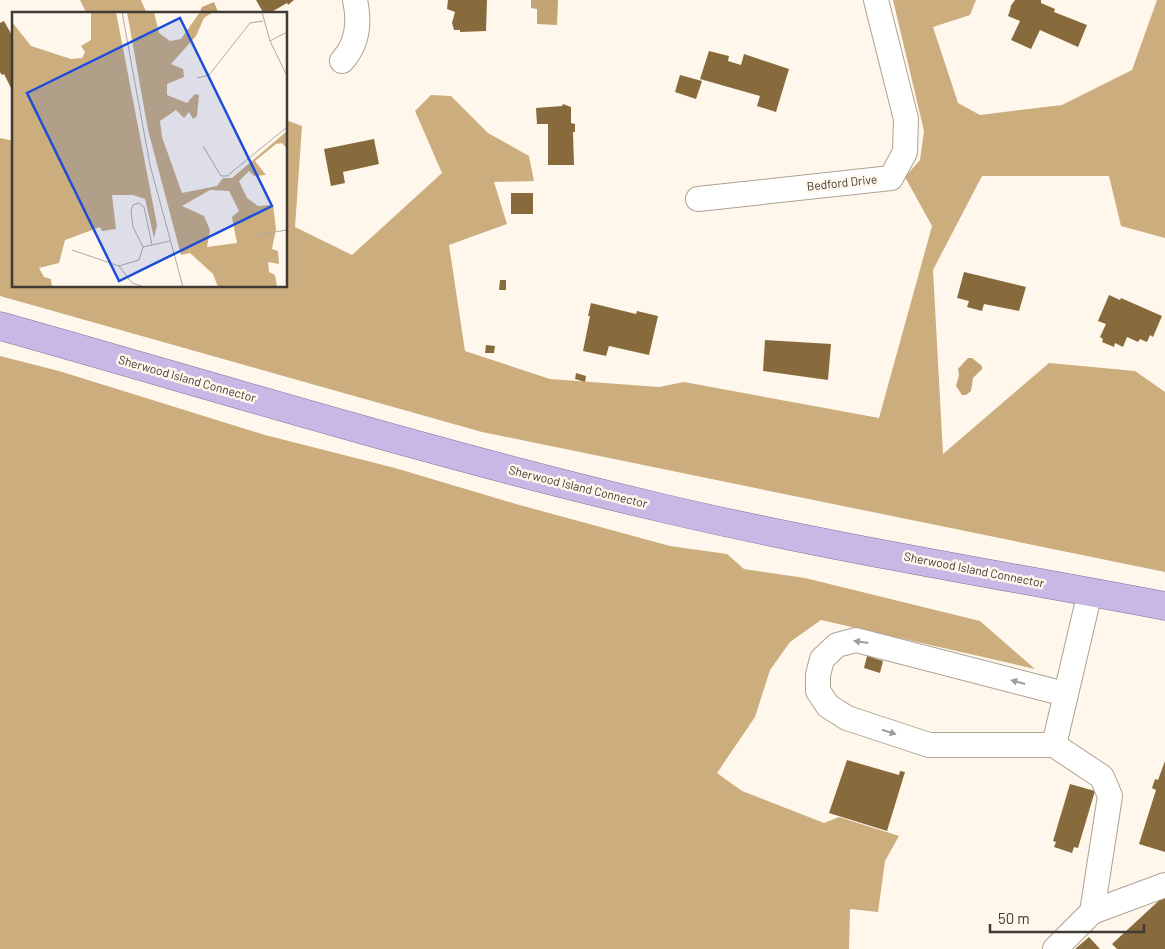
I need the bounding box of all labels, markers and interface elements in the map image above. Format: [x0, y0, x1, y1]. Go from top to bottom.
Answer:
inset map [12, 12, 288, 288]
street label: Bedford Drive [806, 171, 878, 193]
street label: Sherwood Island Connector [117, 352, 258, 405]
street label: Sherwood Island Connector [507, 462, 650, 510]
street label: Sherwood Island Connector [903, 549, 1046, 590]
one-way arrow [852, 638, 868, 646]
one-way arrow [1011, 678, 1026, 686]
one-way arrow [881, 729, 896, 736]
scale bar [990, 902, 1144, 934]
text: 50 m [998, 909, 1030, 927]

